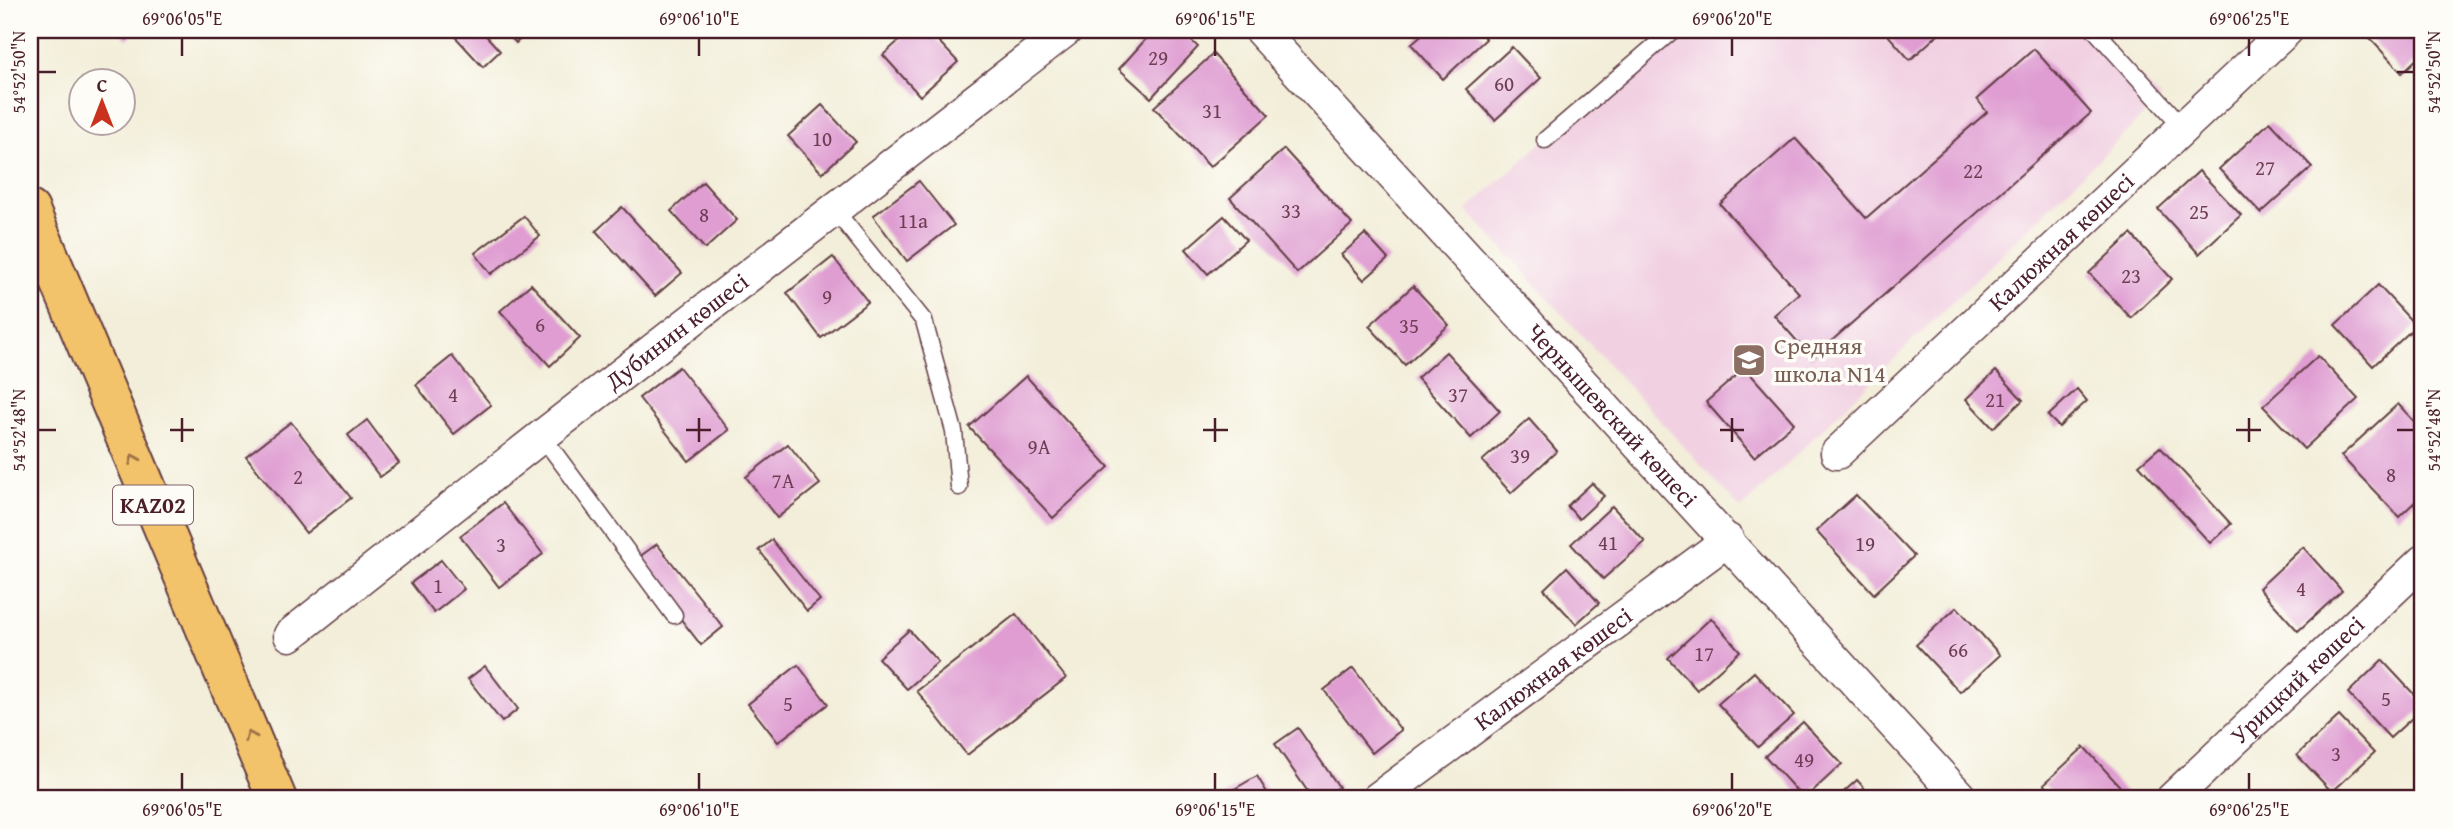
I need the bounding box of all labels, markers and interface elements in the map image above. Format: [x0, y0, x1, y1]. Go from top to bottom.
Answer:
text: 69°06'05"E [142, 5, 222, 32]
text: 69°06'10"E [659, 5, 739, 32]
text: 69°06'15"E [1175, 5, 1255, 32]
text: 69°06'20"E [1692, 5, 1772, 32]
text: 69°06'25"E [2209, 5, 2289, 32]
text: 54°52'50"N [5, 30, 32, 113]
text: 54°52'50"N [2420, 30, 2447, 113]
house number: 29 [1148, 42, 1168, 73]
north arrow [66, 66, 136, 136]
house number: 60 [1494, 68, 1514, 99]
text: С [97, 71, 108, 99]
house number: 31 [1202, 95, 1222, 126]
house number: 10 [812, 123, 832, 154]
house number: 27 [2255, 152, 2275, 183]
house number: 22 [1963, 155, 1983, 186]
street label: Калюжная көшесі [1980, 164, 2142, 319]
house number: 33 [1281, 195, 1301, 226]
house number: 25 [2189, 196, 2209, 227]
house number: 8 [699, 199, 709, 230]
house number: 11а [898, 205, 928, 236]
house number: 23 [2121, 260, 2141, 291]
street label: Дубинин көшесі [597, 264, 756, 398]
house number: 9 [822, 281, 832, 312]
house number: 6 [535, 309, 545, 340]
house number: 35 [1399, 310, 1419, 341]
street label: Чернышевский көшесі [1519, 315, 1706, 516]
place label: Средняя школа N14 [1774, 328, 1886, 391]
school or university icon: Средняя школа N14 [1730, 341, 1768, 379]
house number: 4 [448, 379, 458, 410]
house number: 37 [1448, 379, 1468, 410]
house number: 21 [1985, 384, 2005, 415]
text: 54°52'48"N [5, 388, 32, 471]
text: 54°52'48"N [2420, 388, 2447, 471]
house number: 9А [1028, 431, 1051, 462]
house number: 39 [1510, 440, 1530, 471]
one-way arrow [128, 453, 142, 466]
house number: 8 [2386, 459, 2396, 490]
house number: 2 [293, 461, 303, 492]
house number: 7А [772, 465, 795, 496]
road number: KAZ02 [113, 485, 193, 524]
house number: 41 [1598, 527, 1618, 558]
house number: 19 [1855, 528, 1875, 559]
house number: 3 [496, 529, 506, 560]
house number: 1 [433, 570, 443, 601]
house number: 4 [2296, 573, 2306, 604]
street label: Калюжная көшесі [1467, 598, 1639, 739]
street label: Урицкий көшесі [2222, 607, 2372, 752]
house number: 66 [1948, 634, 1968, 665]
house number: 17 [1694, 638, 1714, 669]
house number: 5 [2381, 683, 2391, 714]
house number: 5 [783, 688, 793, 719]
one-way arrow [245, 731, 259, 743]
house number: 3 [2331, 738, 2341, 769]
house number: 49 [1794, 744, 1814, 775]
text: 69°06'05"E [142, 796, 222, 823]
text: 69°06'10"E [659, 796, 739, 823]
text: 69°06'15"E [1175, 796, 1255, 823]
text: 69°06'20"E [1692, 796, 1772, 823]
text: 69°06'25"E [2209, 796, 2289, 823]

